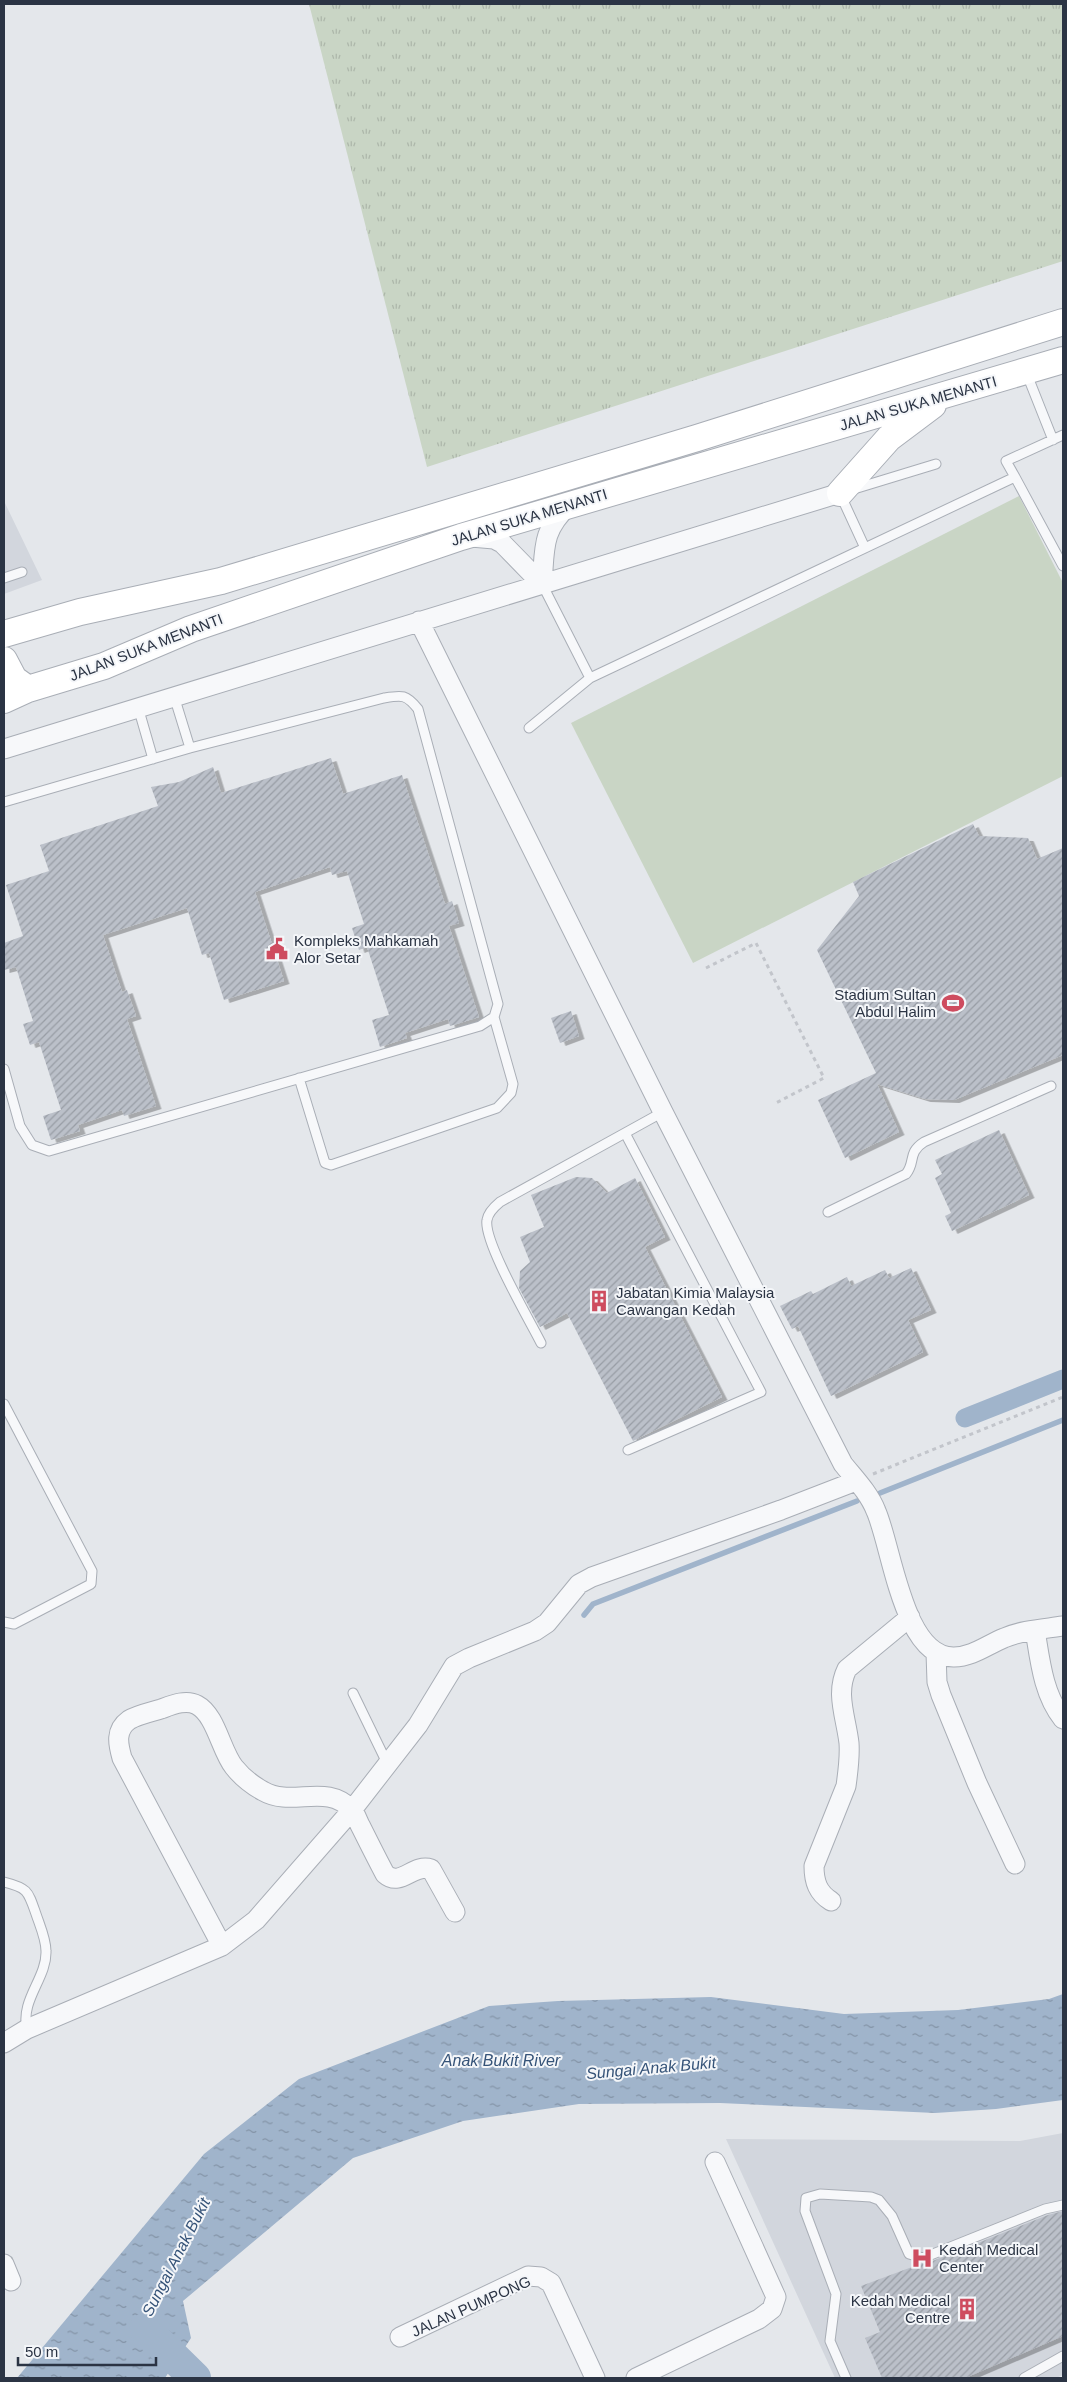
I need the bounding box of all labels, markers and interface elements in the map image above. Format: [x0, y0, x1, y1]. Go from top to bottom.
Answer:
street label: JALAN SUKA MENANTI [838, 372, 998, 434]
street label: JALAN SUKA MENANTI [449, 485, 609, 549]
street label: JALAN SUKA MENANTI [67, 610, 225, 684]
place label: Kompleks Mahkamah Alor Setar [294, 932, 438, 966]
public building icon: Kompleks Mahkamah Alor Setar [264, 936, 290, 962]
place label: Stadium Sultan Abdul Halim [834, 986, 936, 1020]
sports icon: Stadium Sultan Abdul Halim [940, 990, 966, 1016]
place label: Jabatan Kimia Malaysia Cawangan Kedah [616, 1284, 775, 1318]
building icon: Jabatan Kimia Malaysia Cawangan Kedah [586, 1288, 612, 1314]
water label: Anak Bukit River [441, 2052, 561, 2069]
water label: Sungai Anak Bukit [585, 2054, 717, 2082]
water label: Sungai Anak Bukit [139, 2195, 213, 2319]
place label: Kedah Medical Center [939, 2241, 1038, 2275]
hospital icon: Kedah Medical Center [909, 2245, 935, 2271]
street label: JALAN PUMPONG [409, 2272, 533, 2340]
place label: Kedah Medical Centre [851, 2292, 950, 2326]
building icon: Kedah Medical Centre [954, 2296, 980, 2322]
scale bar [18, 2334, 155, 2366]
text: 50 m [25, 2343, 58, 2360]

